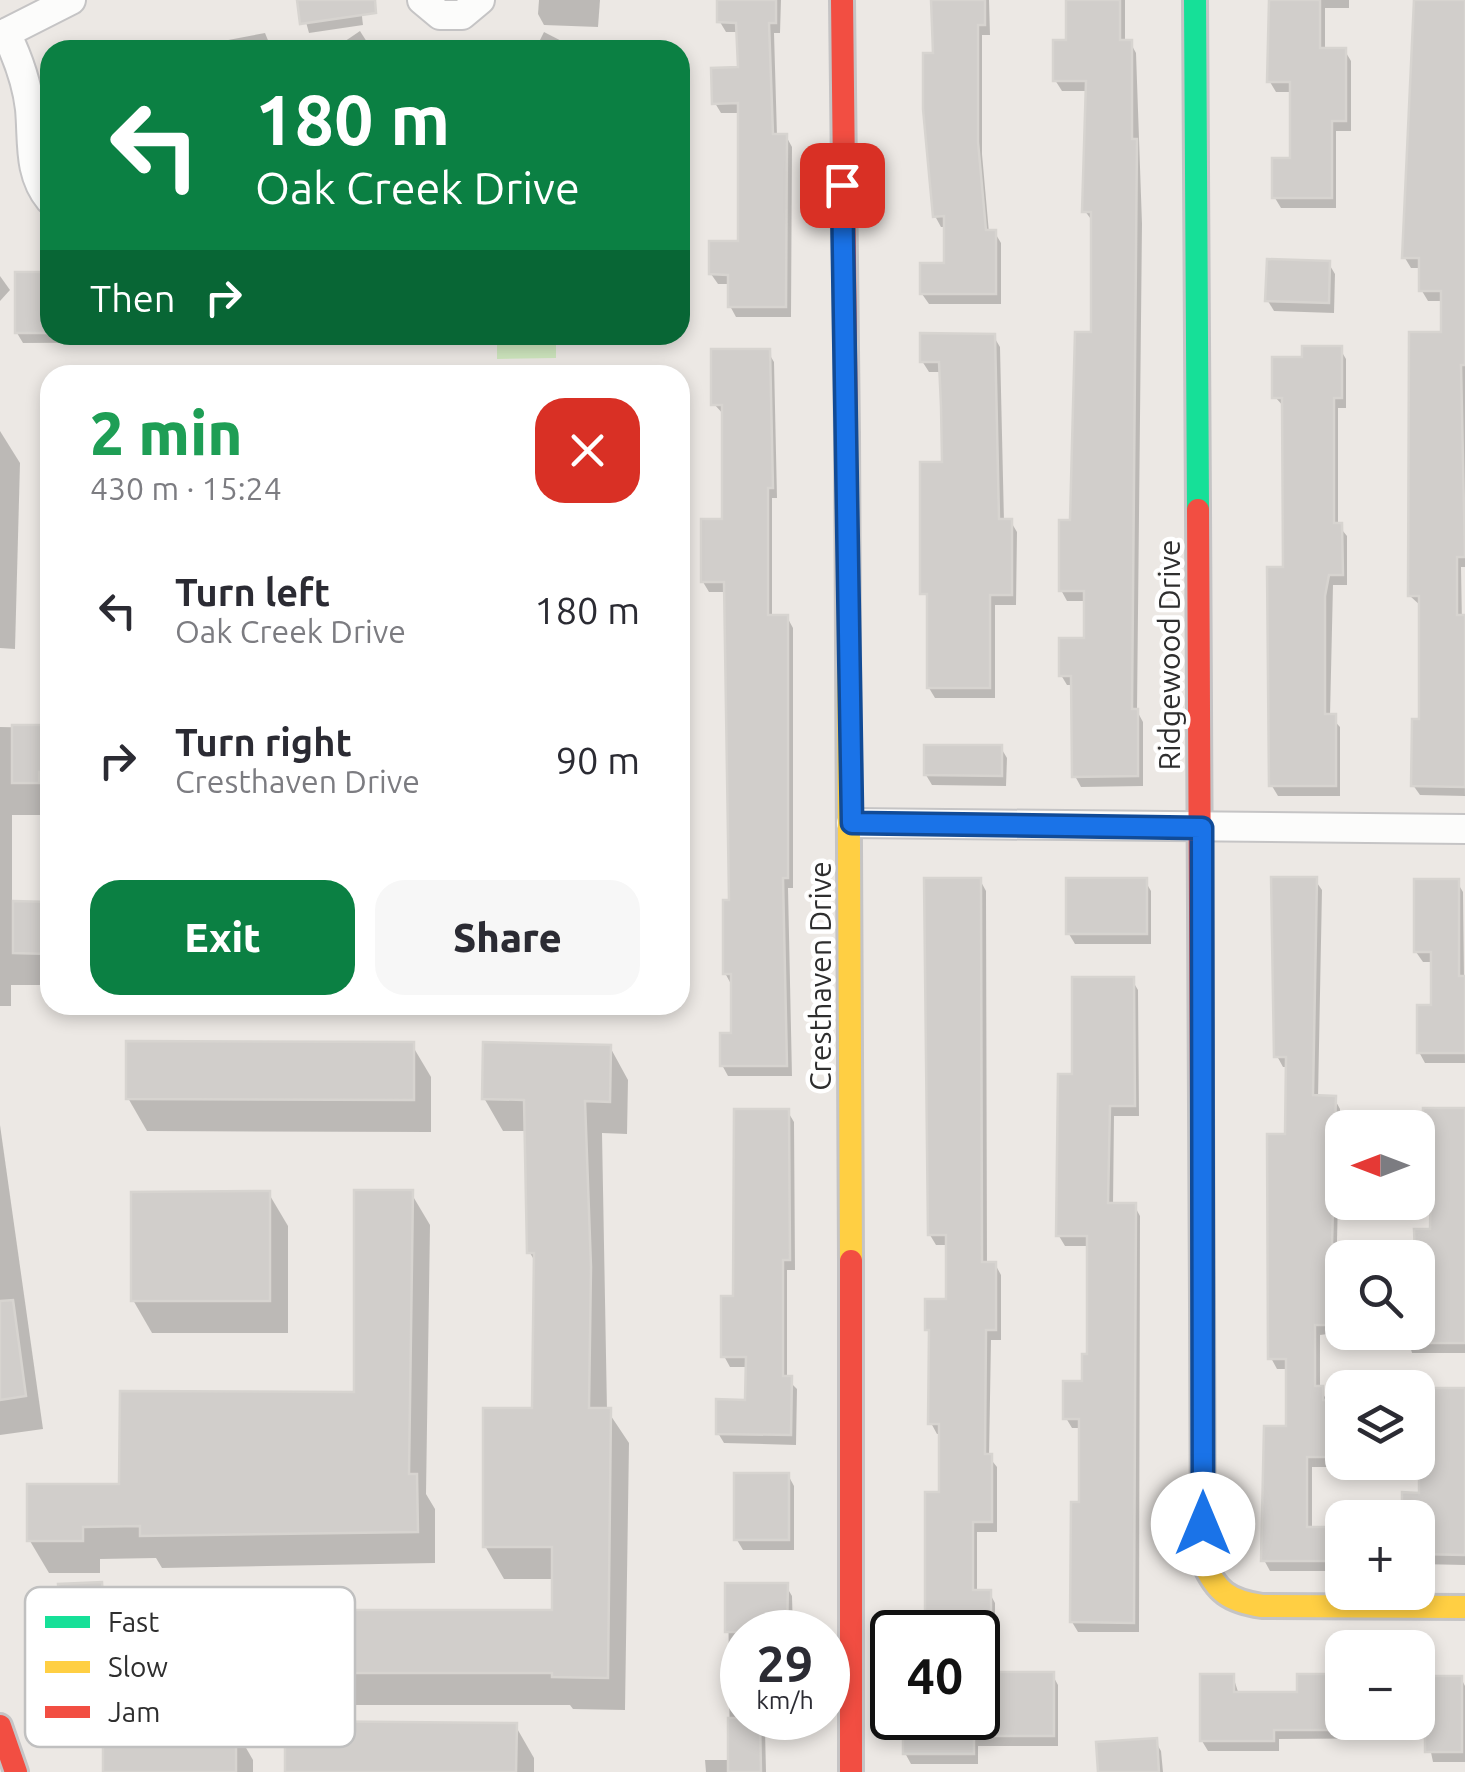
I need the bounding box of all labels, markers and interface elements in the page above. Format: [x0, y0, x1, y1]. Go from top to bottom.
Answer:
icon: left [90, 80, 220, 210]
text: 180 m [255, 80, 450, 158]
pin [800, 143, 885, 228]
icon: arrive [815, 158, 870, 213]
text: Oak Creek Drive [255, 162, 580, 213]
icon: right [196, 270, 251, 325]
text: Then [90, 277, 176, 319]
button: close [535, 398, 640, 503]
text: 2 min [90, 399, 243, 466]
text: 430 m · 15:24 [90, 470, 282, 506]
street label: Ridgewood Drive [1152, 539, 1186, 771]
text: Turn left [175, 571, 330, 613]
icon: left [90, 583, 145, 638]
text: 180 m [534, 589, 640, 631]
text: Oak Creek Drive [175, 613, 406, 649]
text: Turn right [175, 721, 352, 763]
icon: right [90, 733, 145, 788]
text: 90 m [556, 739, 640, 781]
text: Cresthaven Drive [175, 763, 420, 799]
street label: Cresthaven Drive [803, 861, 837, 1091]
button: Exit [90, 880, 355, 995]
button: Share [375, 880, 640, 995]
north arrow [1325, 1110, 1435, 1220]
map controls [1325, 1110, 1435, 1740]
button: search [1325, 1240, 1435, 1350]
button: layers [1325, 1370, 1435, 1480]
position arrow [1151, 1472, 1255, 1576]
button: + [1325, 1500, 1435, 1610]
legend [25, 1587, 355, 1747]
text: Fast [108, 1606, 159, 1637]
speed limit sign: 40 [870, 1610, 1000, 1740]
button: − [1325, 1630, 1435, 1740]
text: 29 [757, 1635, 813, 1691]
text: Slow [108, 1651, 168, 1682]
text: km/h [756, 1686, 814, 1714]
text: Jam [108, 1696, 160, 1727]

